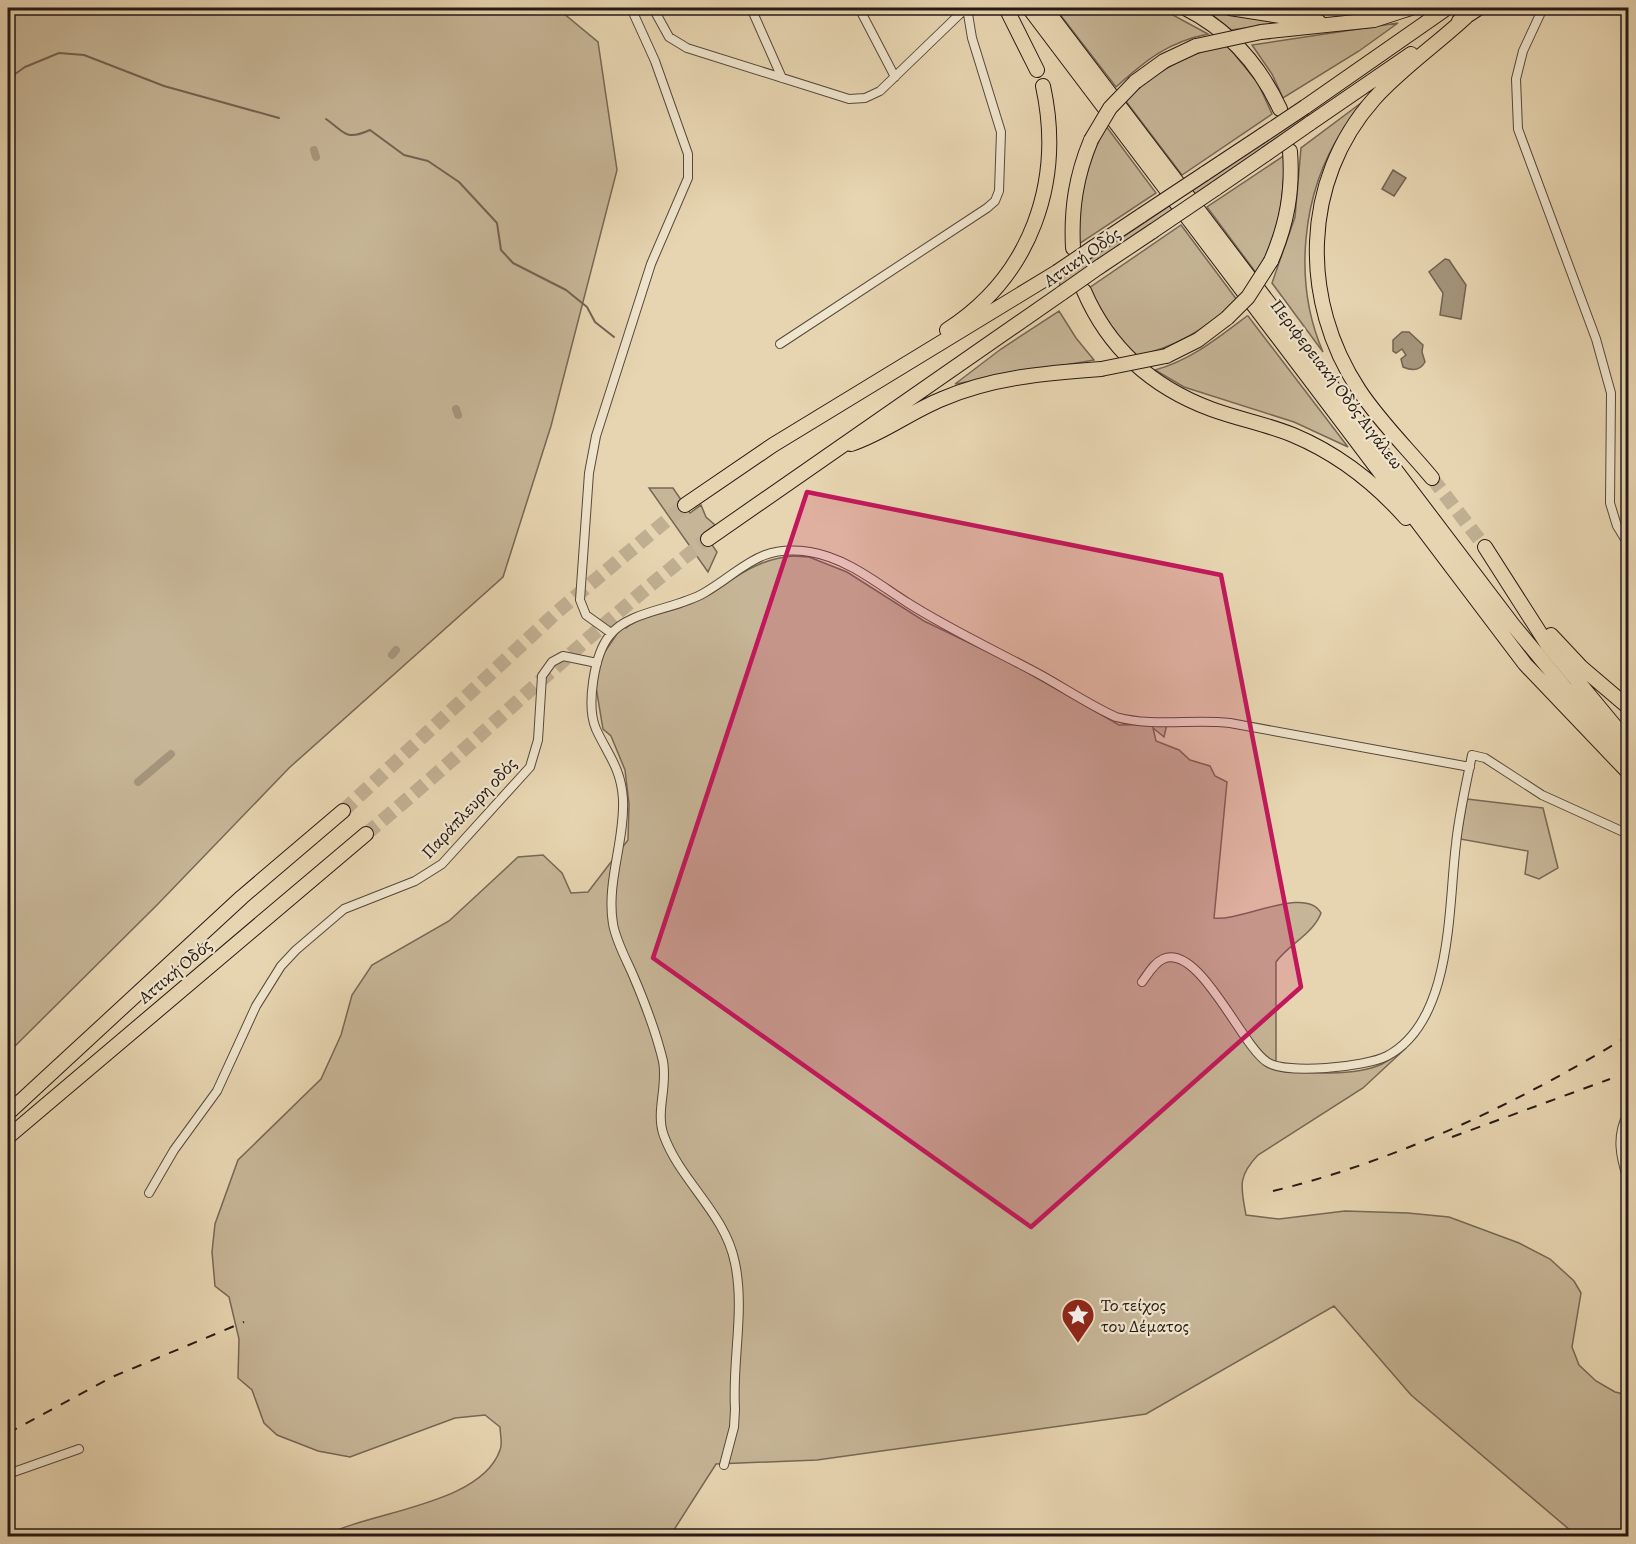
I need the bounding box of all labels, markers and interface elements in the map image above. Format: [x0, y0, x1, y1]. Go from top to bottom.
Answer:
street label: Αττική Οδός [1038, 222, 1125, 293]
street label: Περιφερειακή Οδός Αιγάλεω [1265, 294, 1409, 474]
street label: Παράπλευρη οδός [416, 752, 522, 864]
street label: Αττική Οδός [132, 933, 217, 1009]
place label: Το τείχος του Δέματος [1101, 1293, 1189, 1338]
place icon: Το τείχος του Δέματος [1060, 1297, 1096, 1344]

